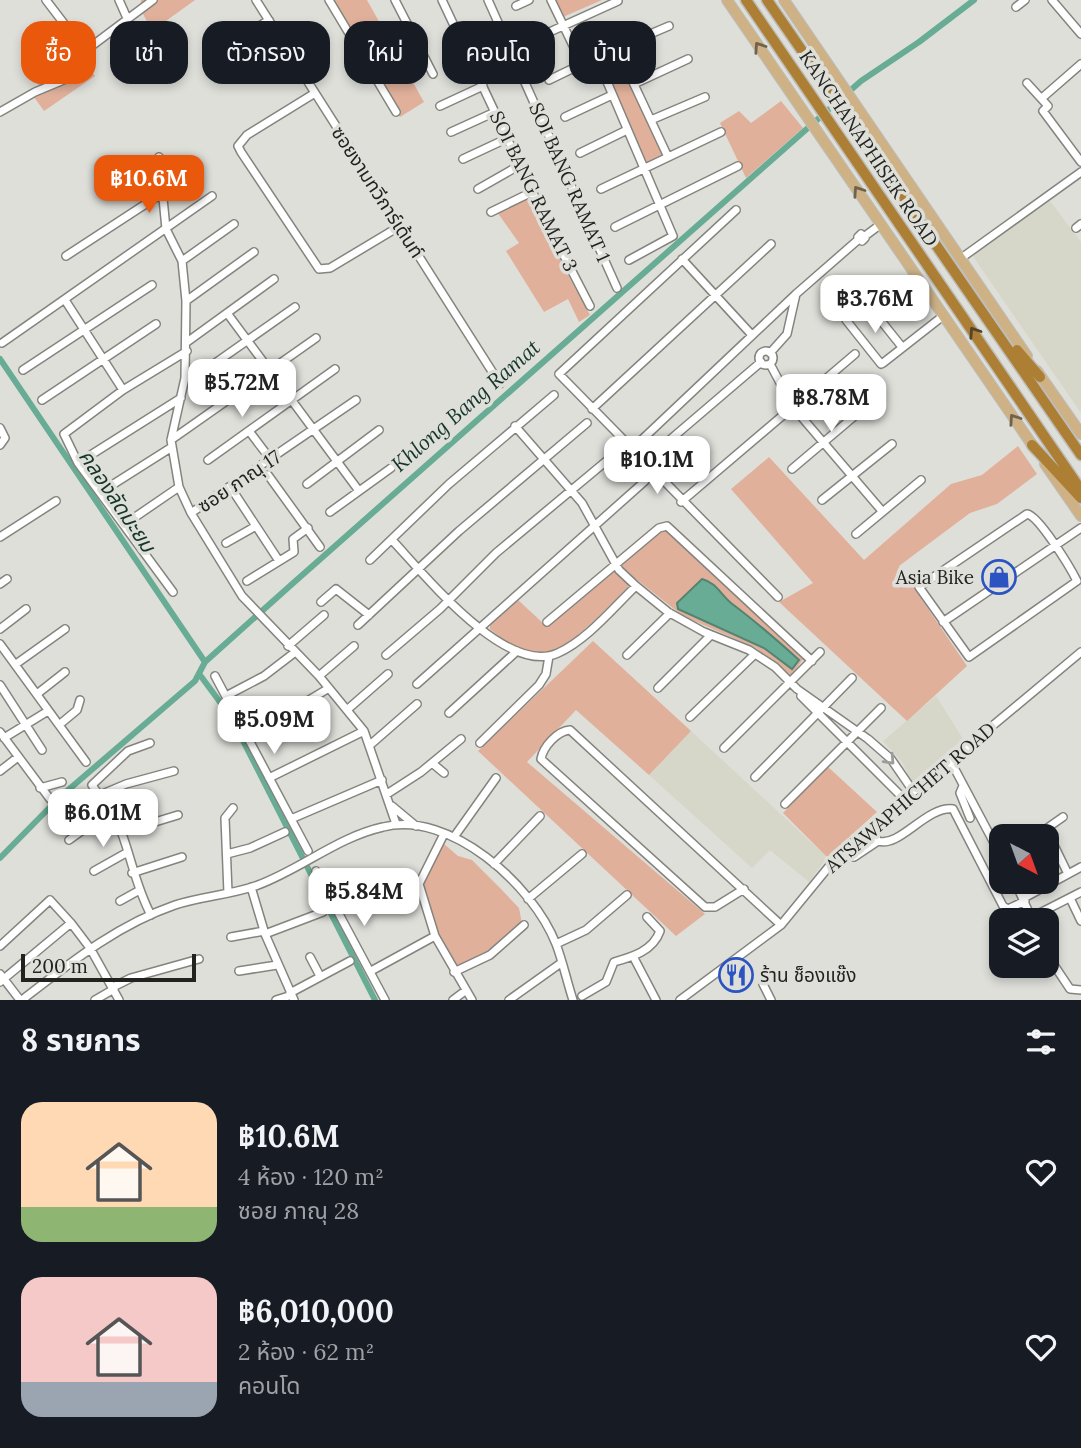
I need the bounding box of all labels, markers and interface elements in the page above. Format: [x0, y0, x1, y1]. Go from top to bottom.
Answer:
chip: ซื้อ [21, 21, 96, 84]
chip: เช่า [110, 21, 188, 84]
chip: ตัวกรอง [202, 21, 330, 84]
chip: ใหม่ [344, 21, 428, 84]
chip: คอนโด [442, 21, 555, 84]
chip: บ้าน [569, 21, 656, 84]
one-way arrow [755, 42, 767, 55]
street label: KANCHANAPHISEK ROAD [794, 45, 944, 251]
street label: SOI BANG RAMAT 1 [524, 99, 616, 265]
street label: SOI BANG RAMAT 3 [485, 107, 583, 275]
street label: ซอยงามทวีการ์เด้นท์ [327, 122, 429, 262]
pin: ฿10.6M [92, 156, 206, 215]
text: ฿10.6M [110, 163, 188, 192]
one-way arrow [854, 186, 866, 199]
pin: ฿3.76M [818, 276, 932, 335]
text: ฿3.76M [836, 283, 914, 312]
one-way arrow [970, 327, 982, 340]
water label: Khlong Bang Ramat [386, 333, 546, 478]
pin: ฿5.72M [185, 360, 299, 419]
text: ฿5.72M [204, 367, 280, 396]
pin: ฿8.78M [774, 374, 888, 434]
text: ฿8.78M [792, 382, 870, 411]
one-way arrow [1010, 414, 1022, 427]
pin: ฿10.1M [600, 436, 714, 496]
water label: คลองลัดมะยม [73, 444, 163, 559]
street label: ซอย ภาณุ 17 [193, 444, 285, 517]
text: ฿10.1M [620, 444, 694, 473]
shop icon: Asia Bike [980, 558, 1018, 596]
place label: Asia Bike [895, 565, 974, 589]
pin: ฿5.09M [217, 696, 331, 756]
text: ฿5.09M [233, 704, 315, 733]
street label: ATSAWAPHICHET ROAD [819, 717, 1000, 878]
one-way arrow [882, 752, 894, 765]
pin: ฿6.01M [46, 790, 160, 849]
text: ฿6.01M [64, 797, 142, 826]
north arrow [989, 824, 1059, 894]
map controls [989, 824, 1059, 978]
pin: ฿5.84M [307, 869, 421, 928]
text: ฿5.84M [324, 876, 404, 905]
button: layers [989, 908, 1059, 978]
scale bar [21, 951, 196, 983]
text: 200 m [32, 954, 88, 978]
restaurant icon: ร้าน ช็องแช๊ง [717, 956, 755, 994]
place label: ร้าน ช็องแช๊ง [760, 963, 856, 987]
text: 8 รายการ [21, 1021, 141, 1059]
icon: filters [1022, 1023, 1060, 1061]
text: ฿10.6M [238, 1117, 340, 1155]
icon: home [77, 1130, 161, 1214]
icon: heart [1022, 1153, 1060, 1191]
text: 4 ห้อง · 120 m² [238, 1162, 384, 1191]
text: ซอย ภาณุ 28 [238, 1196, 359, 1225]
text: ฿6,010,000 [238, 1292, 394, 1330]
icon: home [77, 1305, 161, 1389]
icon: heart [1022, 1328, 1060, 1366]
text: 2 ห้อง · 62 m² [238, 1337, 374, 1366]
text: คอนโด [238, 1371, 300, 1400]

